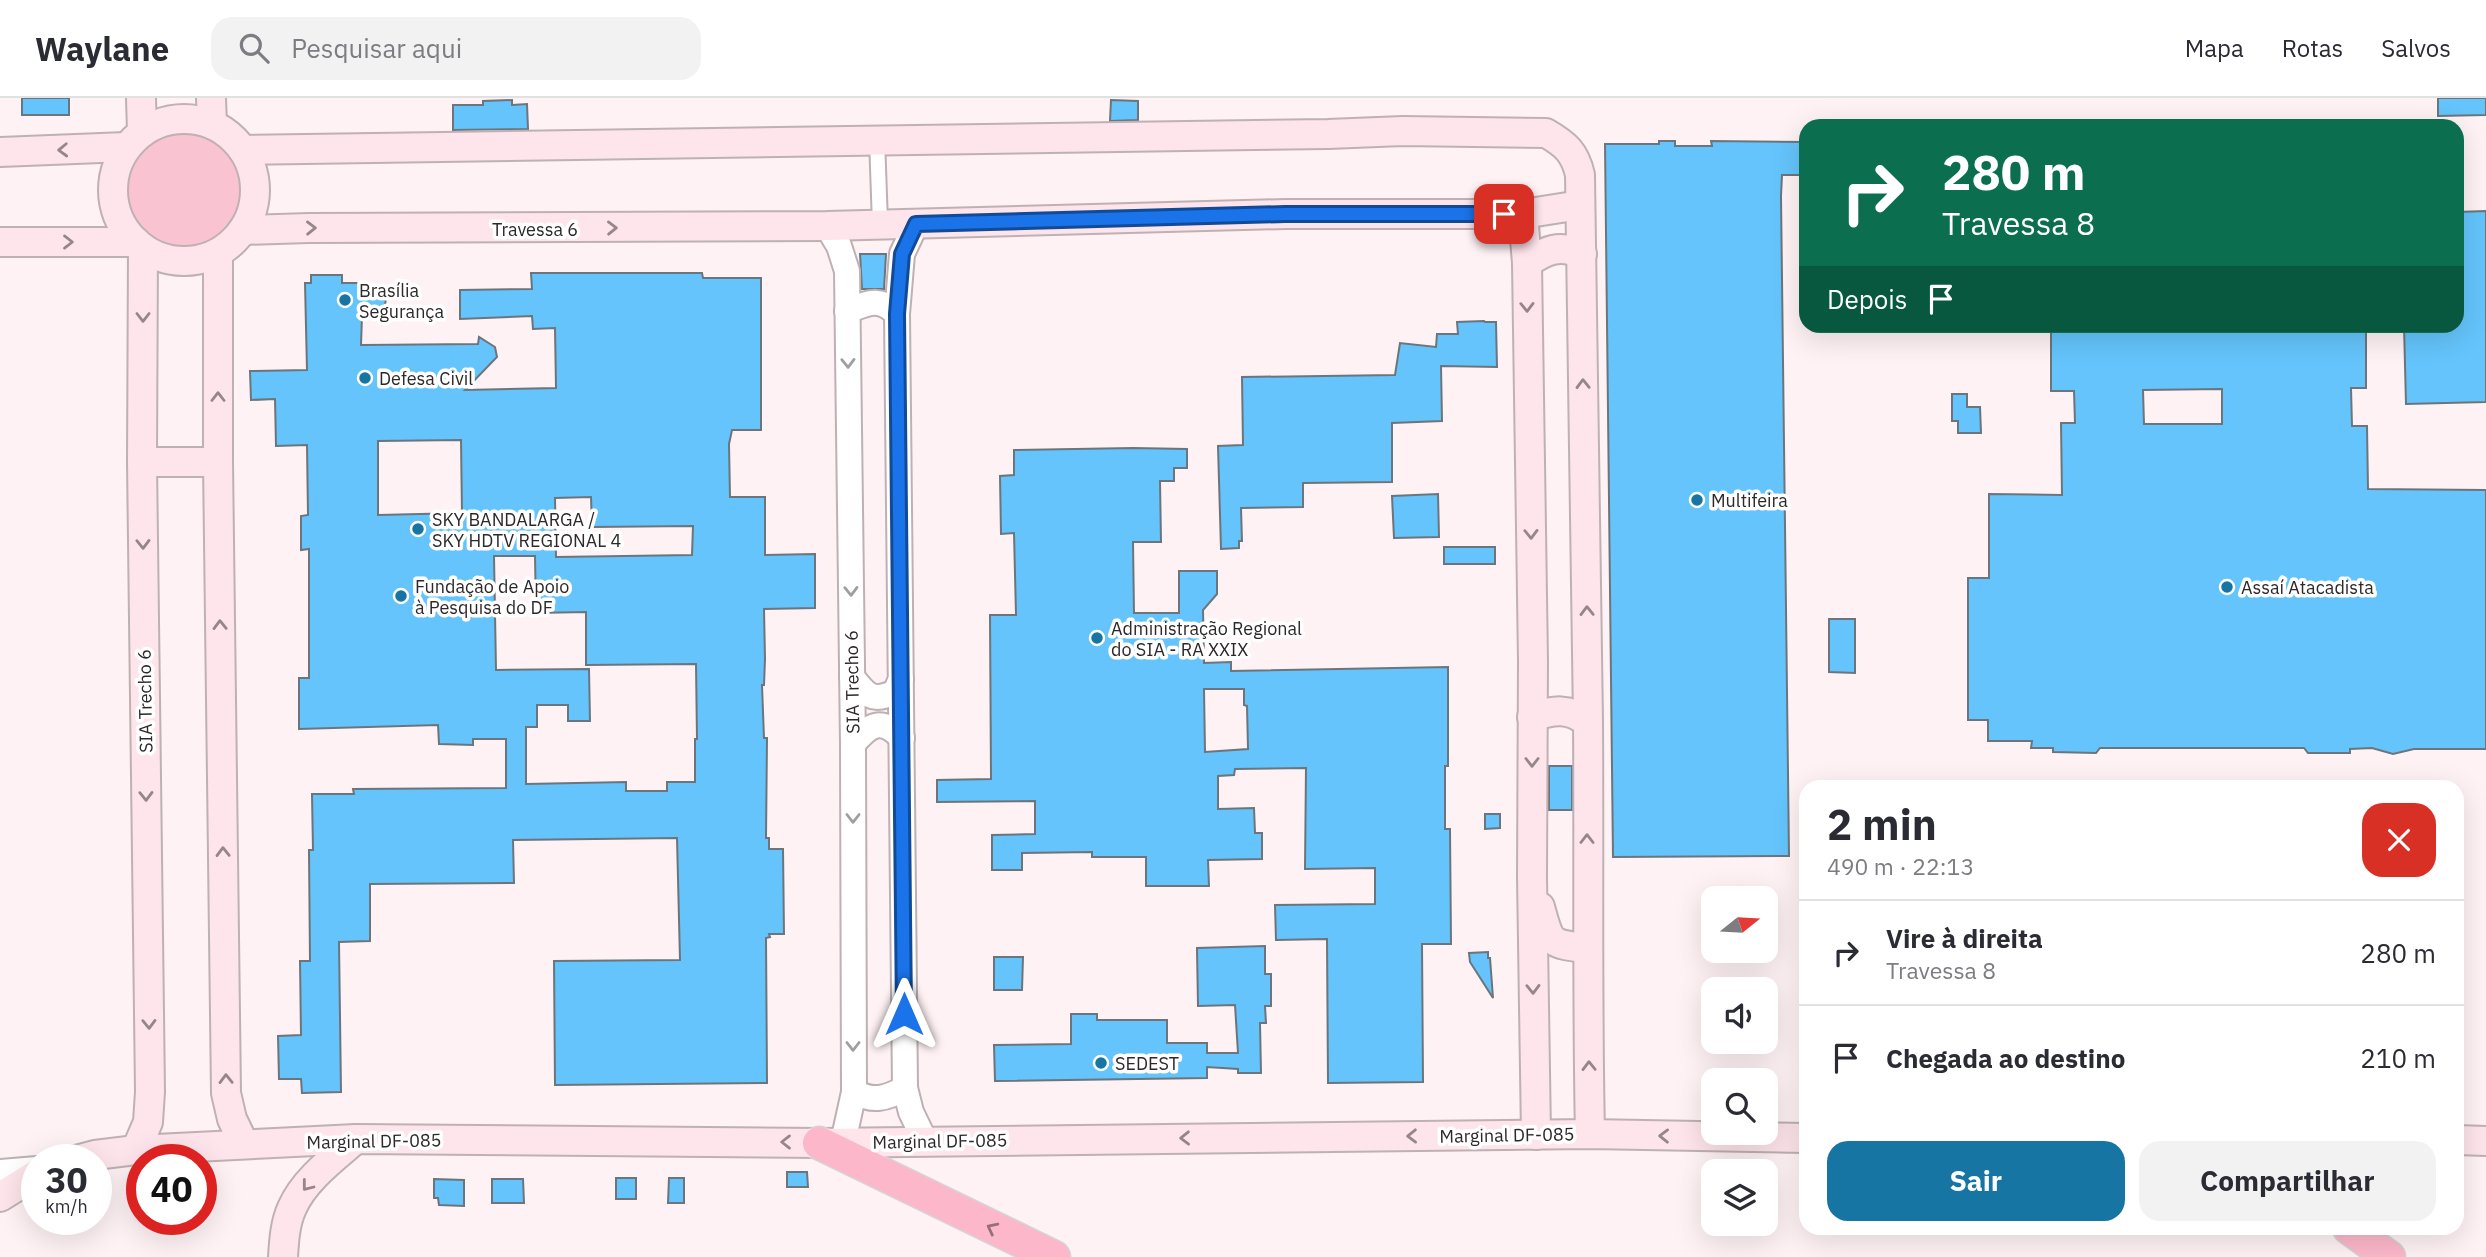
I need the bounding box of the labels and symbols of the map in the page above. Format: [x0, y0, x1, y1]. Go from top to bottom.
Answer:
one-way arrow [57, 142, 68, 157]
pin [1474, 184, 1534, 244]
street label: Travessa 6 [492, 218, 578, 241]
one-way arrow [306, 220, 317, 236]
one-way arrow [607, 220, 618, 236]
one-way arrow [63, 234, 74, 250]
place label: Brasília Segurança [359, 279, 444, 323]
marker: Brasília Segurança [337, 292, 353, 308]
one-way arrow [1519, 302, 1535, 312]
one-way arrow [135, 312, 151, 322]
one-way arrow [840, 358, 856, 369]
place label: Defesa Civil [379, 367, 473, 390]
marker: Defesa Civil [357, 370, 373, 386]
one-way arrow [1576, 378, 1591, 389]
one-way arrow [210, 391, 226, 402]
place label: Multifeira [1711, 489, 1788, 512]
marker: Multifeira [1689, 492, 1705, 508]
place label: SKY BANDALARGA / SKY HDTV REGIONAL 4 [432, 508, 621, 552]
marker: SKY BANDALARGA / SKY HDTV REGIONAL 4 [410, 521, 426, 537]
one-way arrow [1523, 529, 1538, 540]
one-way arrow [135, 539, 151, 550]
place label: Fundação de Apoio à Pesquisa do DF [415, 575, 569, 619]
place label: Assaí Atacadista [2241, 576, 2374, 599]
marker: Assaí Atacadista [2219, 579, 2235, 595]
one-way arrow [843, 586, 859, 596]
marker: Fundação de Apoio à Pesquisa do DF [393, 588, 409, 604]
one-way arrow [1579, 605, 1594, 616]
place label: Administração Regional do SIA - RA XXIX [1111, 617, 1302, 661]
one-way arrow [212, 619, 228, 629]
street label: SIA Trecho 6 [840, 630, 864, 734]
marker: Administração Regional do SIA - RA XXIX [1089, 630, 1105, 646]
street label: SIA Trecho 6 [133, 649, 157, 753]
one-way arrow [1524, 757, 1540, 767]
one-way arrow [138, 791, 154, 802]
one-way arrow [845, 813, 861, 824]
one-way arrow [1579, 833, 1595, 843]
one-way arrow [215, 846, 231, 857]
north arrow [1701, 886, 1778, 962]
position arrow [867, 977, 941, 1051]
one-way arrow [1526, 984, 1541, 995]
one-way arrow [141, 1019, 157, 1029]
one-way arrow [845, 1041, 861, 1051]
place label: SEDEST [1115, 1052, 1179, 1075]
marker: SEDEST [1093, 1055, 1109, 1071]
one-way arrow [1581, 1060, 1596, 1071]
one-way arrow [218, 1074, 234, 1084]
street label: Marginal DF-085 [1439, 1122, 1575, 1148]
street label: Marginal DF-085 [306, 1128, 442, 1154]
street label: Marginal DF-085 [872, 1128, 1008, 1154]
one-way arrow [1407, 1128, 1417, 1144]
one-way arrow [1659, 1128, 1670, 1143]
one-way arrow [1179, 1131, 1190, 1146]
one-way arrow [780, 1134, 791, 1150]
speed limit sign: 40 [126, 1144, 217, 1235]
one-way arrow [303, 1179, 316, 1191]
one-way arrow [987, 1222, 999, 1236]

